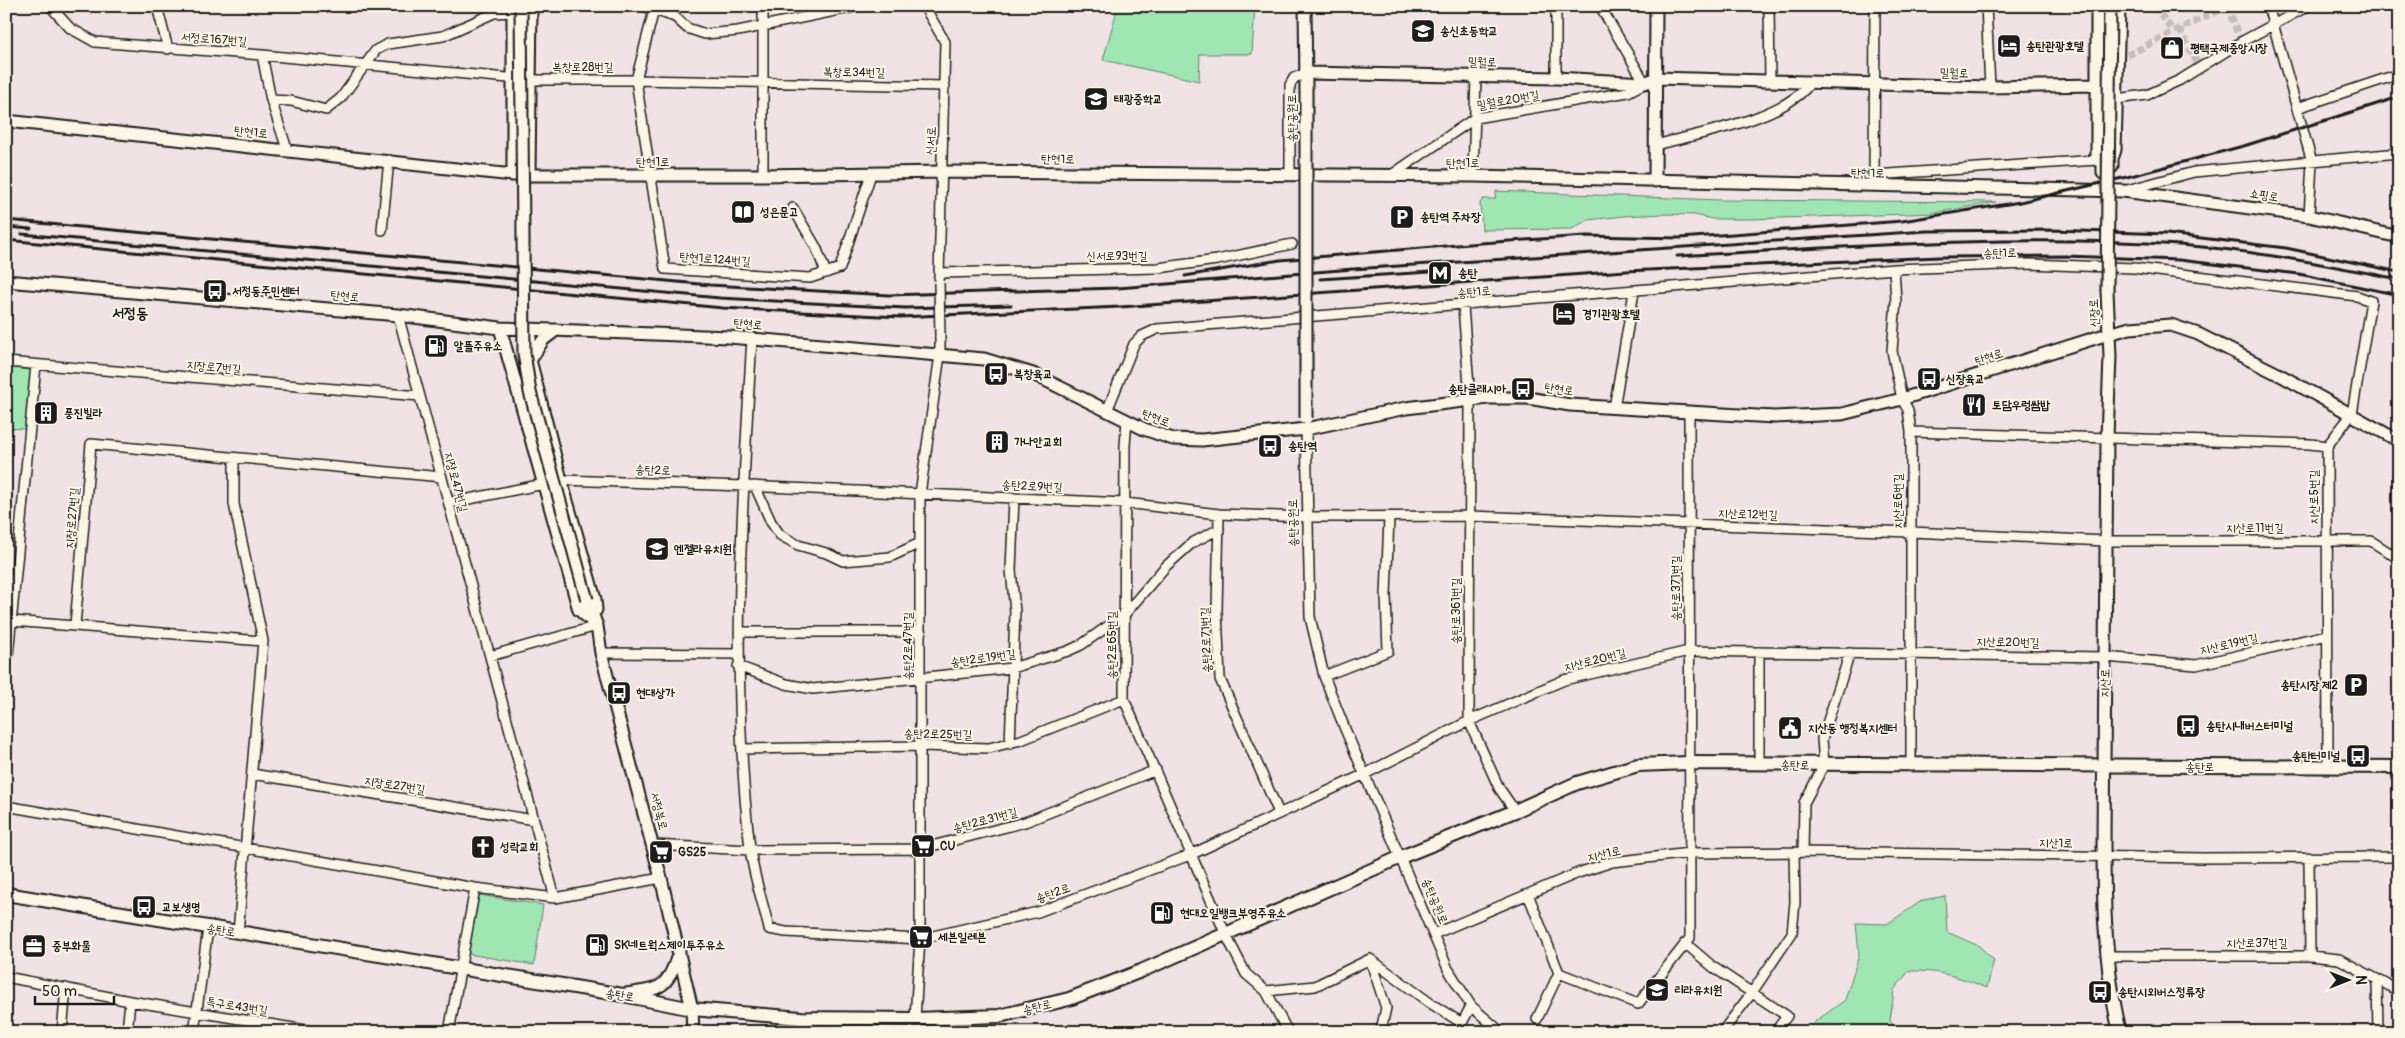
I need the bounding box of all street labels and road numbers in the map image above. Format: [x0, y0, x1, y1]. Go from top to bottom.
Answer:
street label: 서정로167번길 [180, 30, 248, 49]
street label: 밀월로 [1467, 55, 1497, 70]
street label: 복창로28번길 [552, 60, 614, 75]
street label: 복창로34번길 [823, 64, 885, 81]
street label: 밀월로 [1939, 66, 1969, 81]
street label: 밀월로20번길 [1476, 88, 1541, 113]
street label: 송탄공원로 [1285, 94, 1300, 142]
street label: 탄현1로 [233, 123, 268, 142]
street label: 신서로 [923, 126, 940, 156]
street label: 탄현1로 [1041, 152, 1075, 167]
street label: 탄현1로 [636, 155, 670, 170]
street label: 탄현1로 [1446, 156, 1480, 171]
street label: 탄현1로 [1851, 166, 1885, 181]
street label: 쇼핑로 [2248, 186, 2279, 205]
street label: 송탄1로 [1983, 245, 2017, 262]
street label: 신서로93번길 [1086, 249, 1148, 264]
street label: 탄현1로124번길 [679, 250, 751, 269]
street label: 송탄1로 [1457, 284, 1491, 301]
street label: 탄현로 [330, 288, 360, 305]
street label: 신장로 [2086, 298, 2103, 328]
street label: 탄현로 [733, 316, 763, 333]
street label: 탄현로 [1973, 346, 2005, 369]
street label: 지장로7번길 [186, 358, 242, 377]
street label: 탄현로 [1544, 380, 1574, 399]
street label: 탄현로 [1140, 406, 1172, 431]
street label: 지장로47번길 [440, 450, 471, 514]
street label: 송탄2로 [635, 462, 671, 479]
street label: 지산로5번길 [2307, 469, 2322, 524]
street label: 지산로6번길 [1891, 473, 1906, 529]
street label: 송탄2로9번길 [1001, 477, 1063, 496]
street label: 지장로27번길 [62, 486, 83, 549]
street label: 송탄공원로 [1286, 499, 1301, 547]
street label: 지산로12번길 [1718, 506, 1778, 523]
street label: 지산로11번길 [2226, 521, 2284, 536]
street label: 송탄로371번길 [1669, 555, 1684, 621]
street label: 송탄로361번길 [1449, 577, 1464, 644]
street label: 송탄2로71번길 [1198, 606, 1215, 673]
street label: 송탄2로65번길 [1105, 610, 1120, 679]
street label: 송탄2로47번길 [901, 612, 916, 680]
street label: 지산로19번길 [2199, 630, 2260, 658]
street label: 지산로20번길 [1976, 634, 2040, 651]
street label: 지산로20번길 [1563, 645, 1628, 675]
street label: 송탄2로19번길 [949, 646, 1017, 671]
street label: 지산로 [2098, 668, 2113, 698]
street label: 송탄2로25번길 [904, 726, 973, 743]
street label: 송탄로 [1780, 758, 1810, 773]
street label: 송탄로 [2186, 760, 2214, 775]
street label: 지장로27번길 [363, 773, 427, 798]
street label: 서정북로 [647, 791, 670, 832]
street label: 송탄2로31번길 [951, 805, 1019, 836]
street label: 지산1로 [2039, 836, 2073, 851]
street label: 지산1로 [1586, 843, 1622, 866]
street label: 송탄공원로 [1418, 876, 1451, 926]
street label: 송탄2로 [1034, 880, 1073, 907]
street label: 송탄로 [205, 921, 236, 940]
street label: 지산로37번길 [2226, 936, 2288, 951]
street label: 송탄로 [604, 986, 635, 1005]
street label: 특구로43번길 [205, 994, 269, 1019]
street label: 송탄로 [1021, 997, 1053, 1018]

